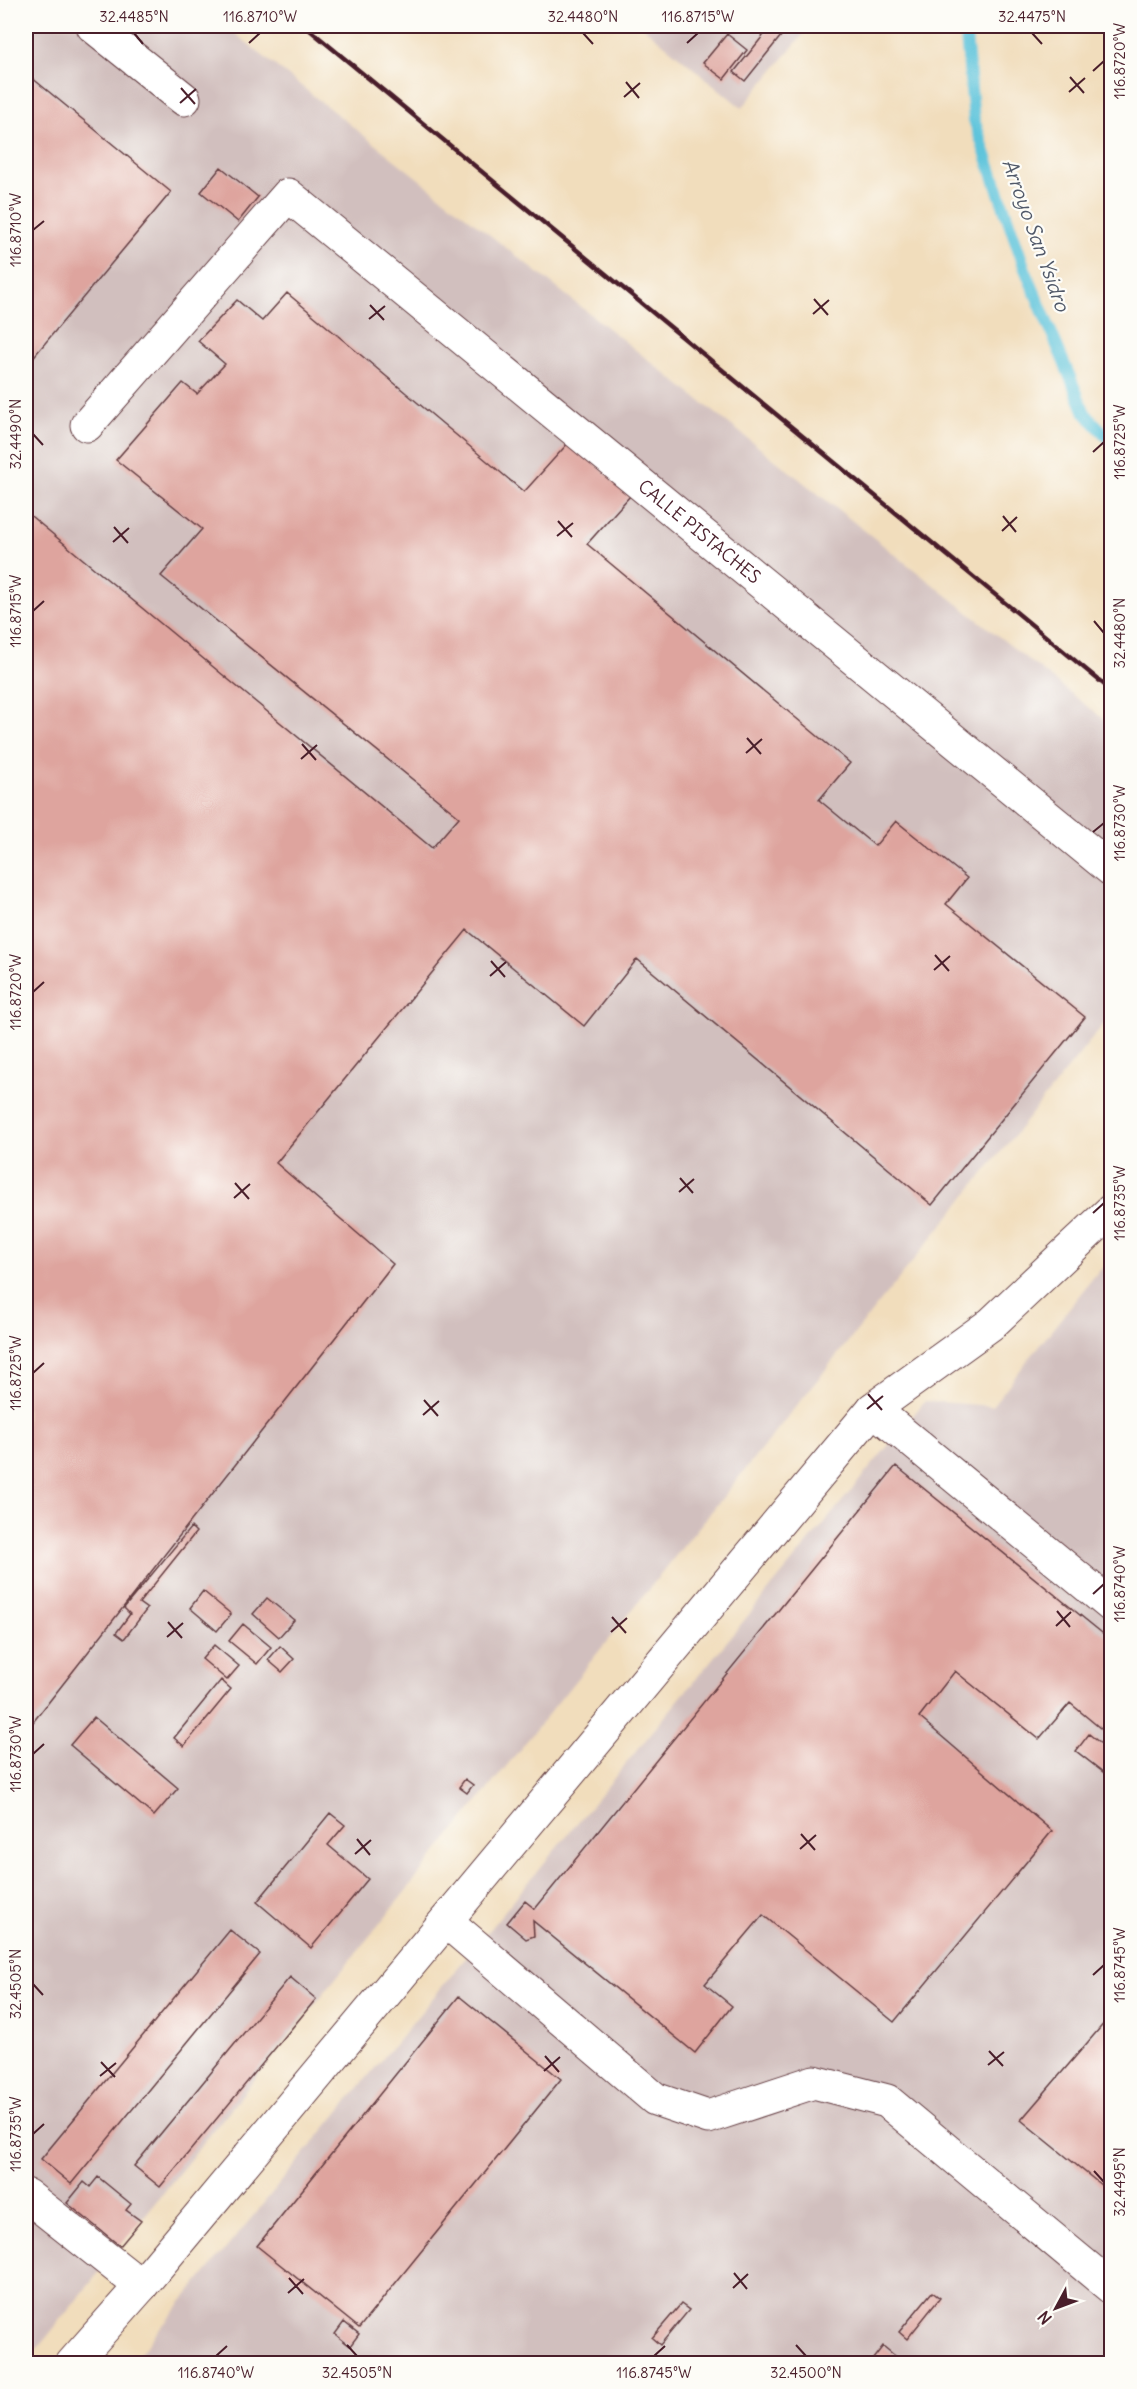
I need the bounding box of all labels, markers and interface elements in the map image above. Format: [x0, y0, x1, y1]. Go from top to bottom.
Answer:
text: 32.4485°N [99, 7, 169, 26]
text: 116.8710°W [223, 7, 297, 26]
text: 32.4480°N [548, 7, 618, 26]
text: 116.8715°W [662, 7, 735, 26]
text: 32.4475°N [998, 7, 1066, 26]
text: 116.8720°W [1110, 22, 1129, 99]
water label: Arroyo San Ysidro [997, 155, 1076, 316]
text: 116.8710°W [6, 193, 25, 267]
text: 32.4490°N [6, 399, 25, 469]
text: 116.8725°W [1110, 404, 1129, 480]
street label: CALLE PISTACHES [633, 474, 766, 588]
text: 116.8715°W [6, 574, 25, 647]
text: 32.4480°N [1110, 598, 1129, 668]
text: 116.8730°W [1110, 784, 1129, 861]
text: 116.8720°W [6, 953, 25, 1030]
text: 116.8735°W [1110, 1165, 1129, 1241]
text: 116.8725°W [6, 1335, 25, 1411]
text: 116.8740°W [1110, 1545, 1129, 1622]
text: 116.8730°W [6, 1715, 25, 1792]
text: 116.8745°W [1110, 1927, 1129, 2003]
text: 32.4505°N [6, 1949, 25, 2019]
text: 116.8735°W [6, 2096, 25, 2172]
text: 32.4495°N [1110, 2147, 1129, 2217]
north arrow [1026, 2278, 1086, 2338]
text: N [1034, 2307, 1056, 2329]
text: 116.8740°W [178, 2363, 255, 2382]
text: 32.4505°N [322, 2363, 392, 2382]
text: 116.8745°W [616, 2363, 692, 2382]
text: 32.4500°N [770, 2363, 842, 2382]

